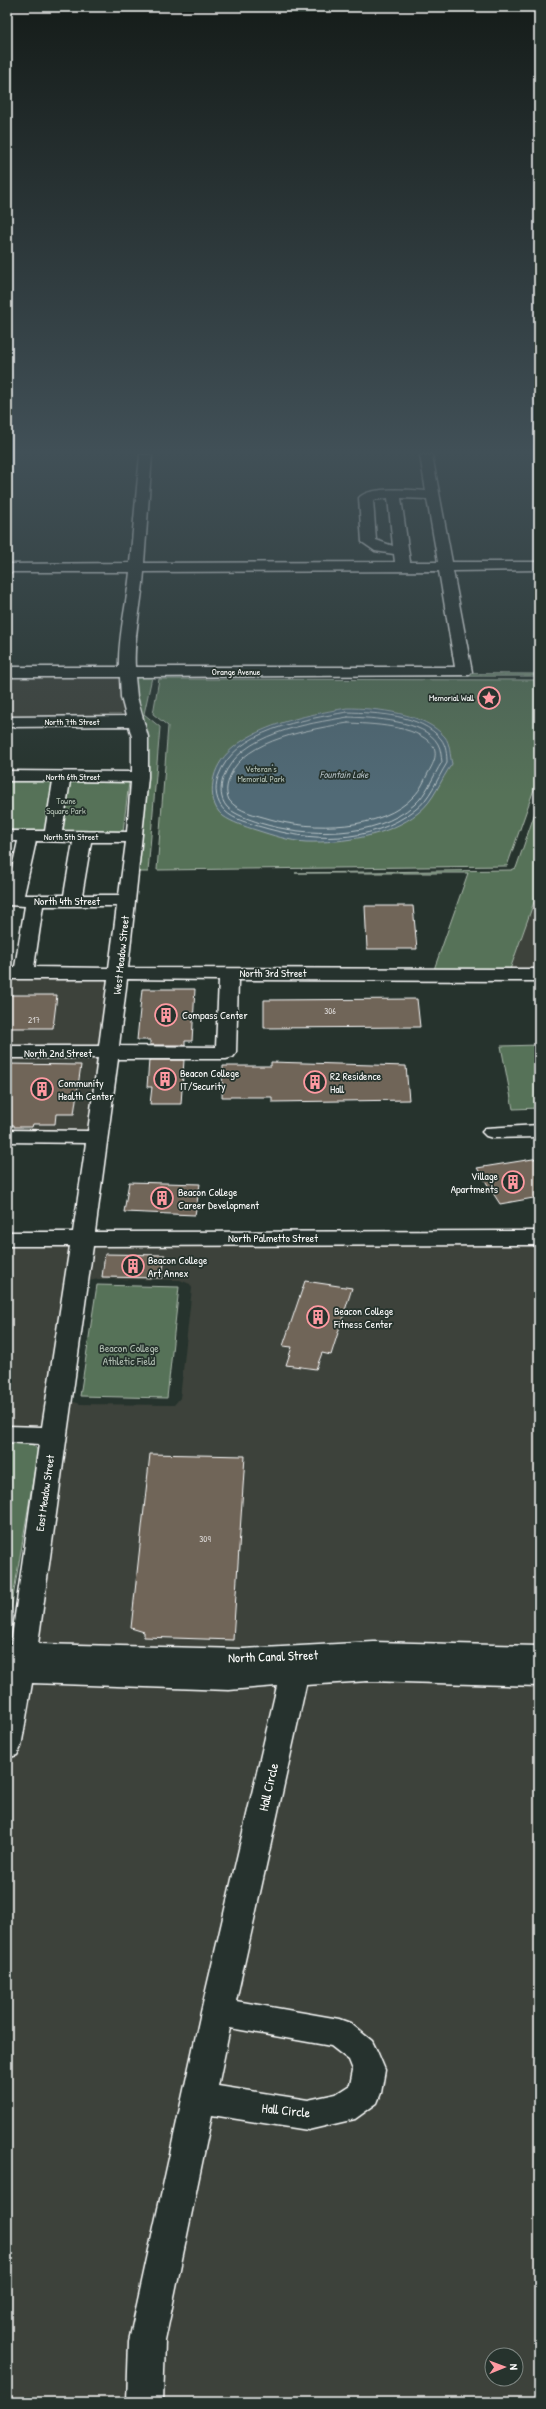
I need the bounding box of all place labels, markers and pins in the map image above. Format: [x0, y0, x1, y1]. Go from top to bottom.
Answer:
place icon: Memorial Wall [476, 685, 502, 711]
place label: Memorial Wall [429, 692, 474, 704]
building icon: Compass Center [153, 1002, 179, 1028]
place label: Compass Center [182, 1008, 249, 1022]
building icon: Beacon College IT/Security [152, 1066, 178, 1092]
place label: Beacon College IT/Security [180, 1066, 240, 1093]
building icon: R2 Residence Hall [302, 1069, 328, 1095]
place label: R2 Residence Hall [330, 1069, 382, 1096]
building icon: Community Health Center [29, 1076, 55, 1102]
place label: Community Health Center [58, 1076, 114, 1103]
place label: Village Apartments [451, 1169, 499, 1196]
building icon: Village Apartments [500, 1169, 526, 1195]
building icon: Beacon College Career Development [149, 1185, 175, 1211]
place label: Beacon College Career Development [178, 1185, 259, 1212]
building icon: Beacon College Art Annex [120, 1253, 146, 1279]
place label: Beacon College Art Annex [148, 1253, 208, 1280]
building icon: Beacon College Fitness Center [305, 1304, 331, 1330]
place label: Beacon College Fitness Center [333, 1304, 394, 1331]

